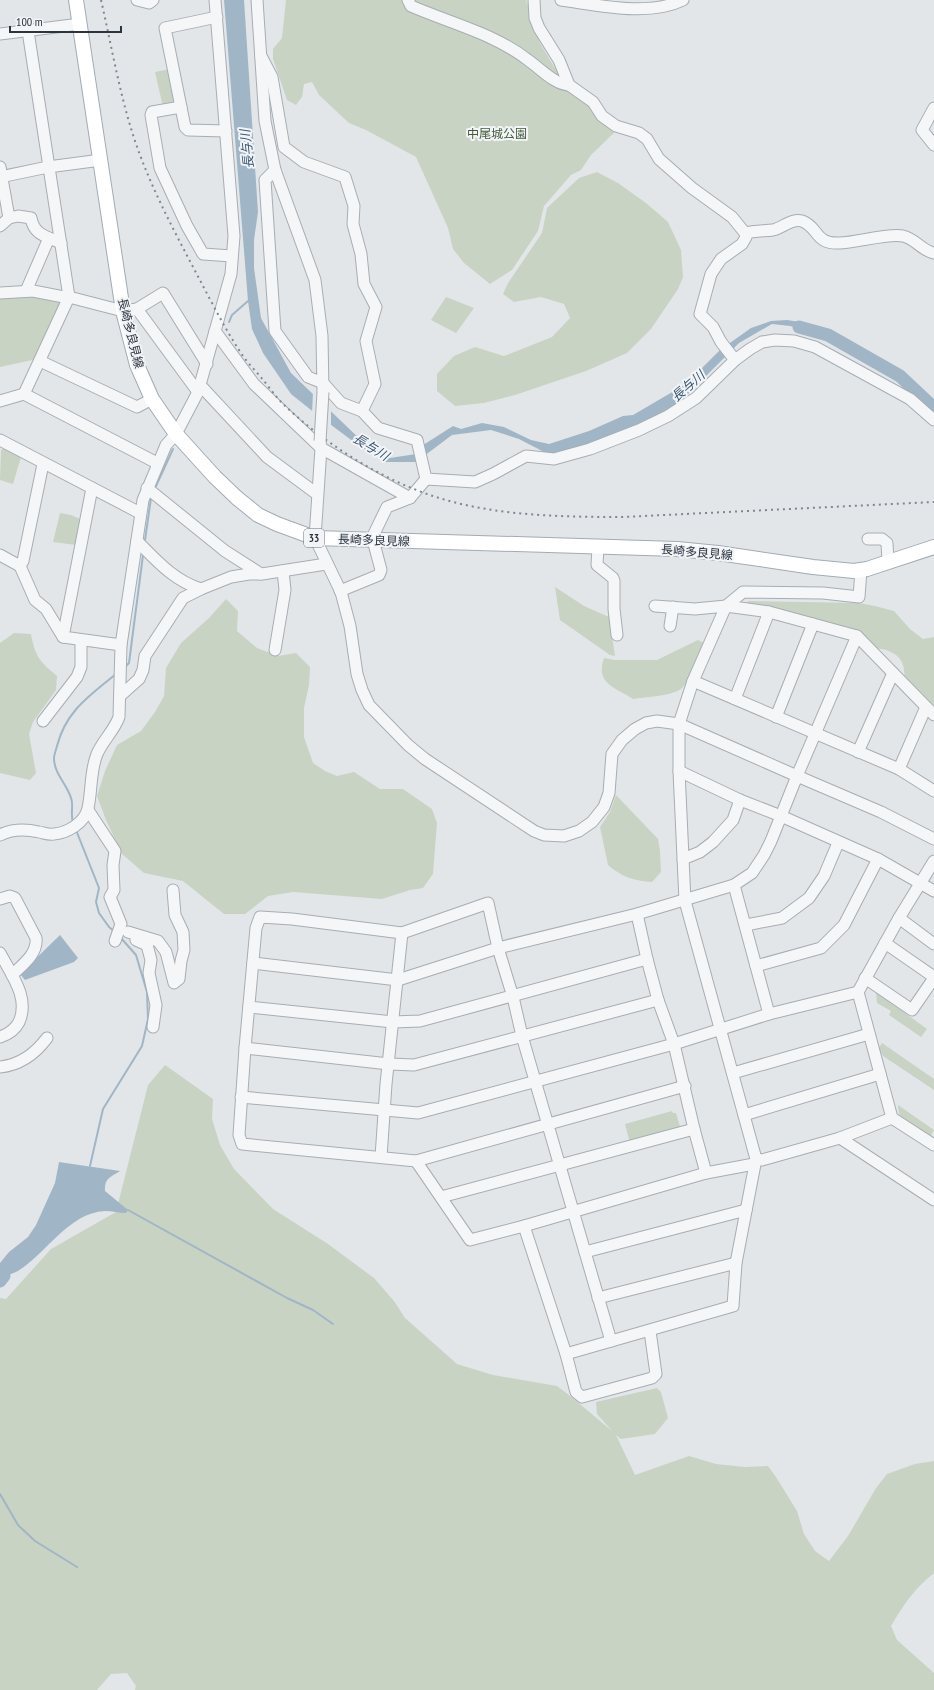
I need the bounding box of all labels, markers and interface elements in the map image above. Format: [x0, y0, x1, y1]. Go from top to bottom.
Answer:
scale bar [10, 8, 121, 34]
text: 100 m [16, 14, 43, 29]
park label: 中尾城公園 [467, 126, 527, 141]
water label: 長与川 [236, 127, 257, 169]
street label: 長崎多良見線 [115, 296, 147, 370]
water label: 長与川 [668, 365, 710, 405]
water label: 長与川 [350, 430, 394, 465]
road number: 33 [304, 529, 324, 547]
street label: 長崎多良見線 [338, 531, 410, 549]
street label: 長崎多良見線 [660, 541, 734, 563]

